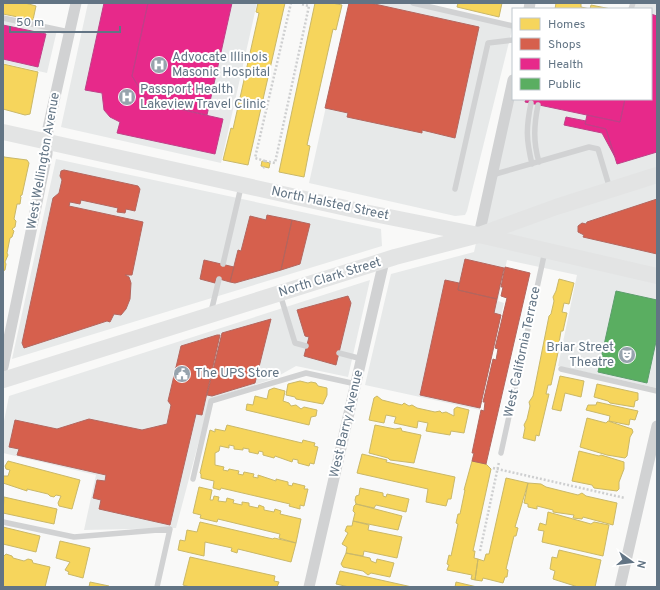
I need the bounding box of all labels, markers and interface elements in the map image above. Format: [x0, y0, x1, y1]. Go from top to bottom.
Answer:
scale bar [10, 8, 120, 34]
legend [512, 8, 652, 100]
text: 50 m [16, 15, 44, 31]
text: Homes [548, 17, 585, 33]
text: Shops [548, 37, 581, 53]
place label: Advocate Illinois Masonic Hospital [172, 50, 270, 81]
hospital icon: Advocate Illinois Masonic Hospital [149, 55, 169, 75]
text: Health [548, 57, 583, 73]
text: Public [548, 77, 581, 93]
place label: Passport Health Lakeview Travel Clinic [140, 82, 266, 113]
hospital icon: Passport Health Lakeview Travel Clinic [117, 87, 137, 107]
street label: West Wellington Avenue [24, 91, 64, 231]
street label: North Halsted Street [270, 184, 390, 224]
street label: North Clark Street [277, 255, 383, 301]
street label: West California Terrace [501, 285, 545, 419]
place label: Briar Street Theatre [546, 340, 614, 371]
theatre icon: Briar Street Theatre [617, 345, 637, 365]
public building icon: The UPS Store [172, 364, 192, 384]
place label: The UPS Store [195, 366, 279, 382]
street label: West Barry Avenue [327, 369, 367, 479]
north arrow [612, 542, 652, 582]
text: N [633, 559, 648, 570]

